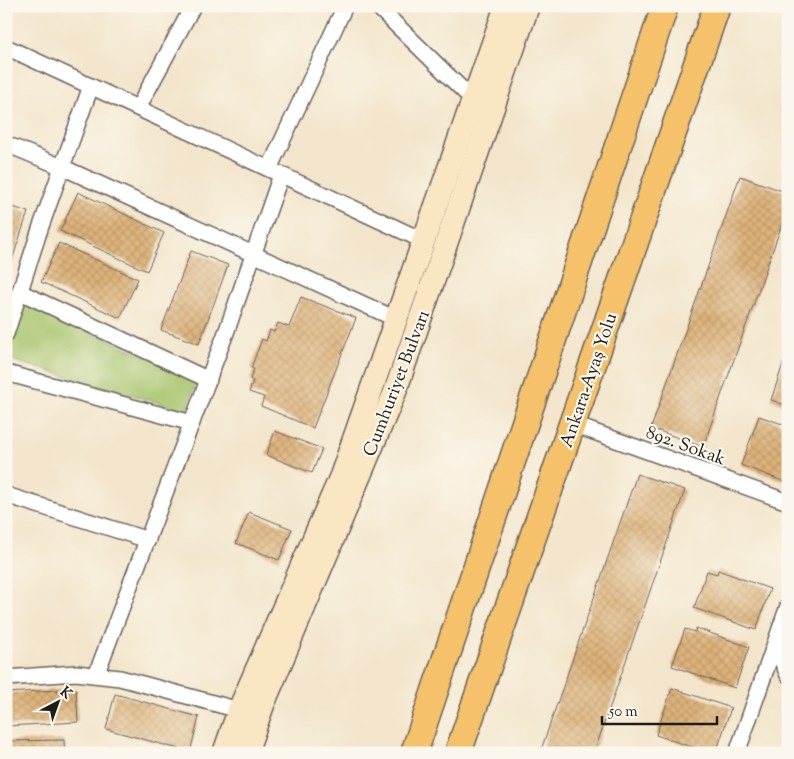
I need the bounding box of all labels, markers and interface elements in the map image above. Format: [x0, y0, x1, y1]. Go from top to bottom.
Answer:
street label: Cumhuriyet Bulvarı [358, 307, 438, 461]
street label: Ankara-Ayaş Yolu [555, 310, 625, 452]
street label: 892. Sokak [642, 420, 729, 473]
north arrow [32, 676, 82, 726]
text: K [55, 683, 76, 705]
scale bar [602, 694, 716, 726]
text: 50 m [608, 702, 638, 723]

